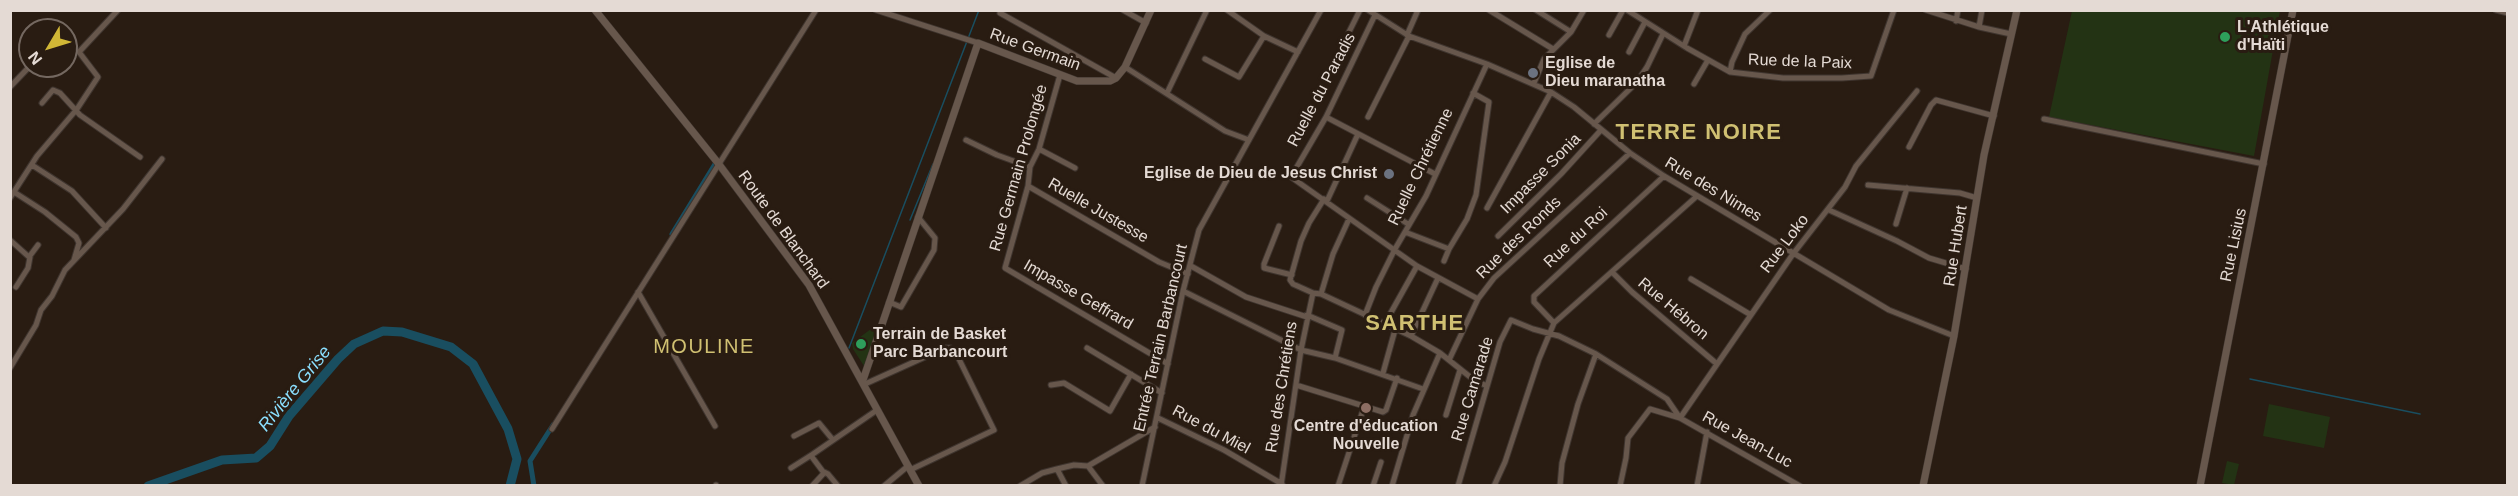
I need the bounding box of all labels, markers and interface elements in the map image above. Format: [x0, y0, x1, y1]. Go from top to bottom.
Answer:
north arrow [18, 18, 78, 78]
place label: L'Athlétique d'Haïti [2237, 18, 2329, 56]
street label: Rue Germain [987, 25, 1083, 75]
street label: Ruelle du Paradis [1284, 30, 1360, 150]
marker: L'Athlétique d'Haïti [2218, 30, 2232, 44]
text: N [25, 48, 45, 68]
street label: Rue de la Paix [1748, 51, 1852, 73]
place label: Eglise de Dieu maranatha [1545, 54, 1665, 92]
marker: Eglise de Dieu maranatha [1526, 66, 1540, 80]
street label: Rue Germain Prolongée [986, 82, 1052, 254]
street label: Ruelle Chrétienne [1384, 105, 1458, 229]
district label: TERRE NOIRE [1616, 120, 1782, 146]
street label: Impasse Sonia [1497, 130, 1585, 218]
street label: Rue des Nimes [1661, 154, 1765, 226]
place label: Eglise de Dieu de Jesus Christ [1144, 164, 1377, 184]
street label: Route de Blanchard [734, 167, 832, 293]
marker: Eglise de Dieu de Jesus Christ [1382, 167, 1396, 181]
street label: Ruelle Justesse [1044, 174, 1152, 248]
street label: Rue des Ronds [1473, 193, 1565, 283]
street label: Rue du Roi [1540, 204, 1612, 272]
street label: Rue Hubert [1940, 204, 1972, 288]
street label: Rue Lisius [2217, 206, 2251, 284]
street label: Rue Loko [1757, 211, 1813, 277]
street label: Entrée Terrain Barbancourt [1130, 242, 1192, 434]
street label: Impasse Geffrard [1020, 256, 1136, 334]
street label: Rue Hébron [1634, 274, 1712, 344]
district label: SARTHE [1365, 311, 1465, 337]
street label: Rue des Chrétiens [1262, 320, 1302, 454]
place label: Terrain de Basket Parc Barbancourt [873, 325, 1007, 363]
street label: Rue Camarade [1448, 334, 1498, 444]
district label: MOULINE [653, 335, 755, 359]
marker: Terrain de Basket Parc Barbancourt [854, 337, 868, 351]
water label: Rivière Grise [254, 342, 336, 436]
street label: Rue du Miel [1169, 401, 1253, 459]
marker: Centre d'éducation Nouvelle [1359, 401, 1373, 415]
street label: Rue Jean-Luc [1699, 407, 1795, 473]
place label: Centre d'éducation Nouvelle [1294, 417, 1438, 455]

